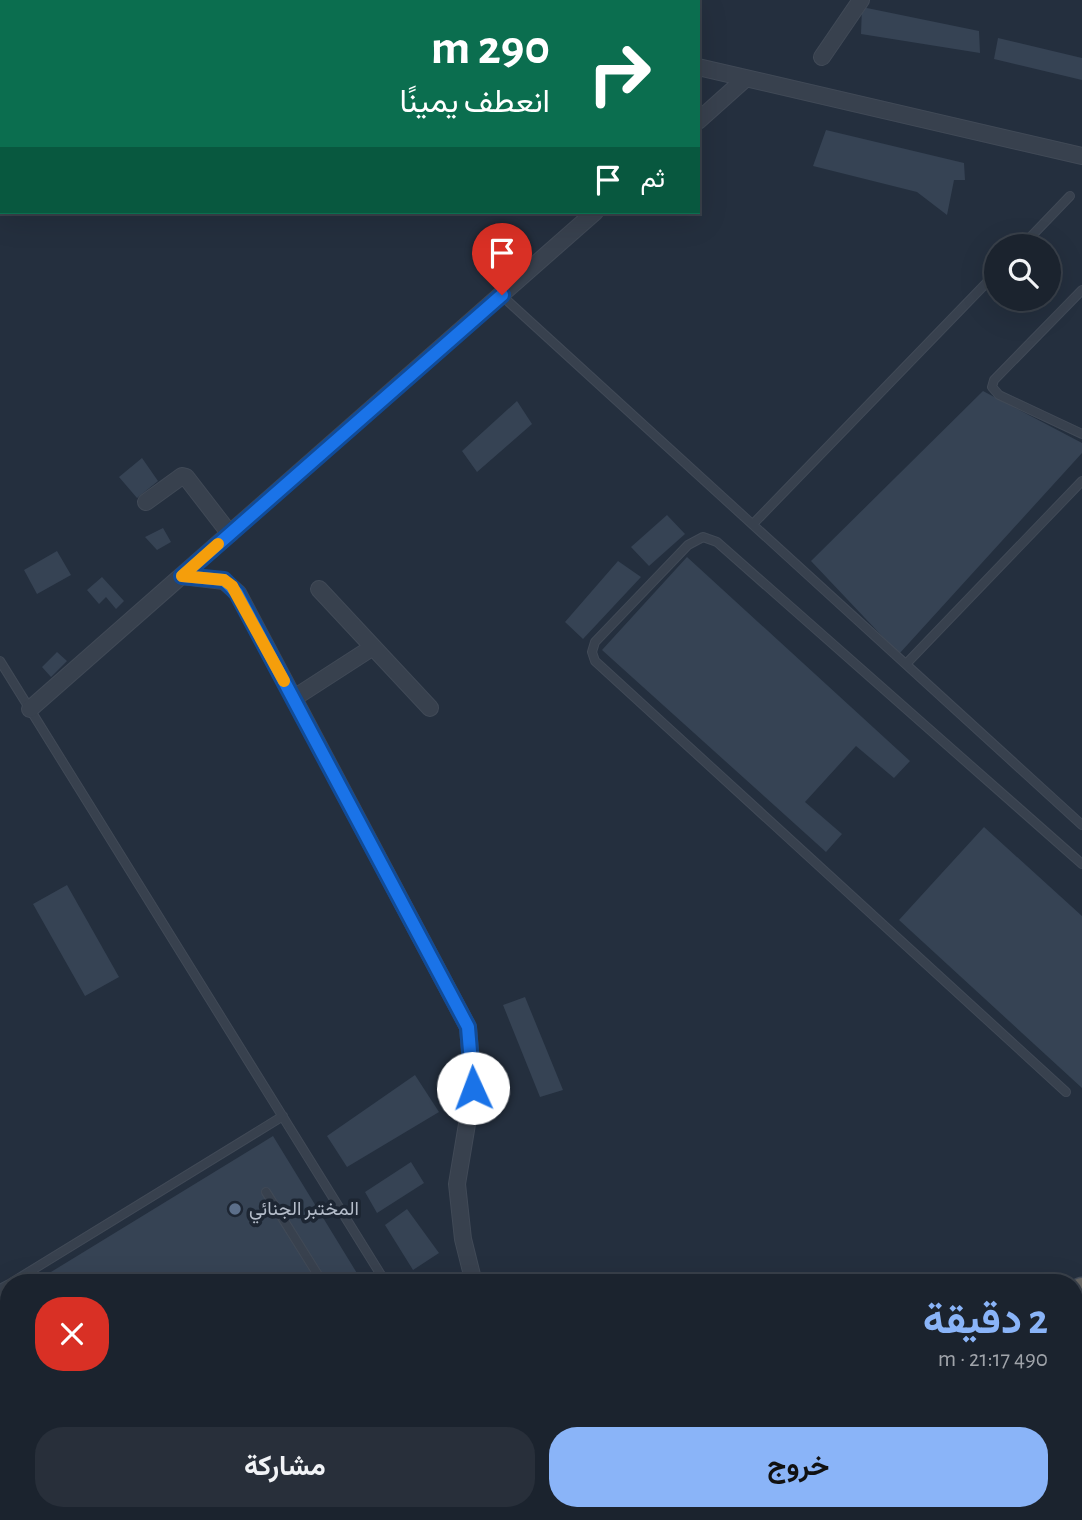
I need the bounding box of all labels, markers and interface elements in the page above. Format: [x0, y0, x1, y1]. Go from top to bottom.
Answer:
text: 290 m [431, 24, 550, 73]
icon: right [574, 28, 665, 119]
text: انعطف يمينًا [399, 86, 550, 118]
icon: arrive [589, 161, 627, 199]
text: ثم [641, 166, 665, 192]
pin [472, 223, 532, 295]
icon: arrive [483, 234, 521, 272]
map controls [984, 234, 1061, 311]
button: search [984, 234, 1061, 311]
position arrow [436, 1051, 510, 1125]
place label: المختبر الجنائي [249, 1200, 359, 1224]
marker: المختبر الجنائي [227, 1201, 243, 1217]
button: close [35, 1297, 109, 1371]
text: 2 دقيقة [923, 1299, 1048, 1341]
text: 490 m · 21:17 [938, 1348, 1048, 1371]
button: مشاركة [35, 1427, 535, 1507]
button: خروج [549, 1427, 1048, 1507]

